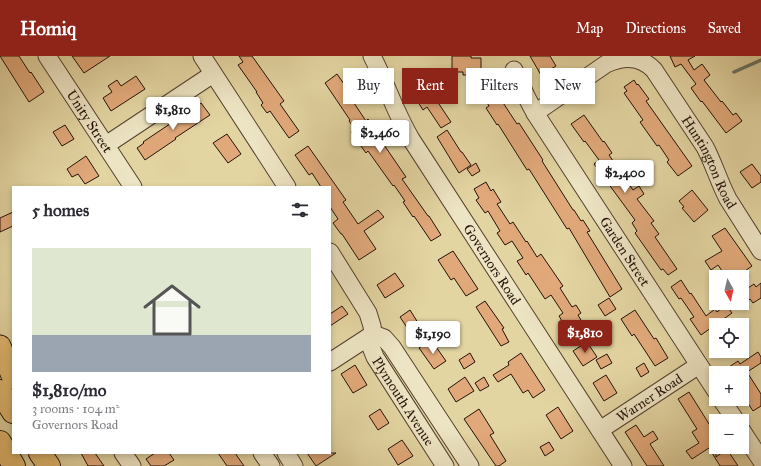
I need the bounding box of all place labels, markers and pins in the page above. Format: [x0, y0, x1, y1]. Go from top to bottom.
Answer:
pin: $1,810 [140, 97, 206, 131]
pin: $2,460 [347, 120, 413, 154]
pin: $2,400 [592, 160, 658, 194]
pin: $1,810 [552, 320, 618, 354]
pin: $1,190 [400, 321, 466, 355]

